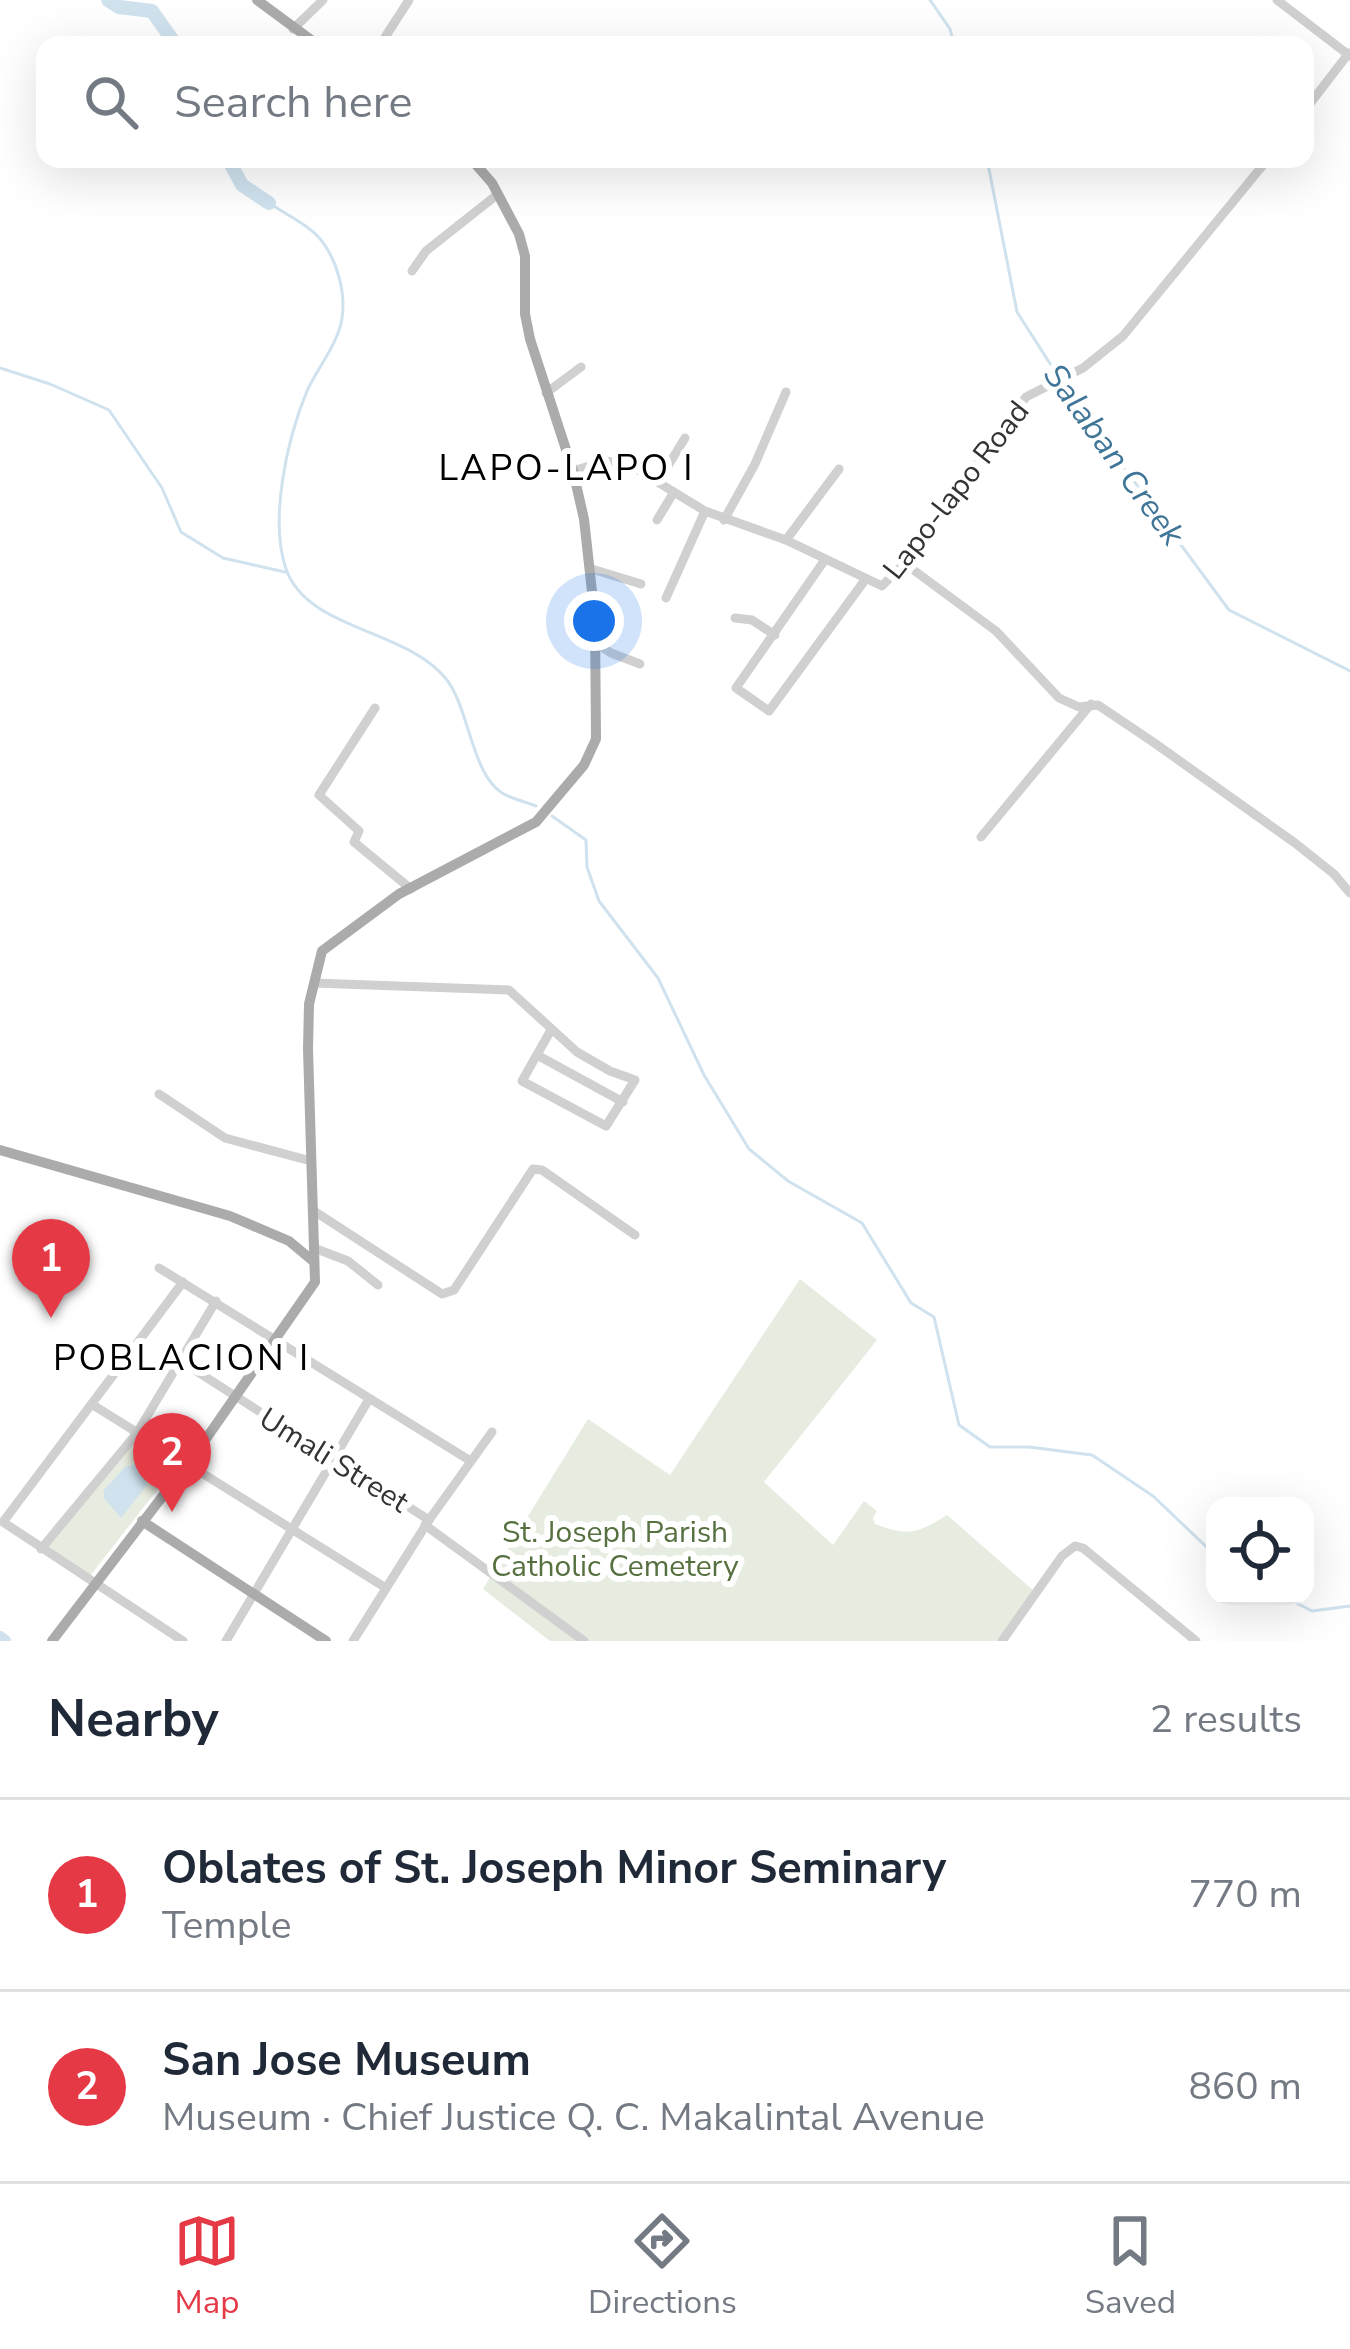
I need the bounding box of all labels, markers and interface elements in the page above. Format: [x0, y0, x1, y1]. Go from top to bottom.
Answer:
search box [36, 36, 1314, 168]
icon: search [78, 69, 144, 135]
text: Search here [174, 72, 413, 133]
water label: Salaban Creek [1033, 355, 1196, 556]
street label: Lapo-lapo Road [874, 393, 1039, 588]
district label: LAPO-LAPO I [438, 444, 696, 493]
your location [564, 591, 624, 651]
pin: 1 [12, 1219, 90, 1318]
district label: POBLACION I [53, 1334, 311, 1383]
street label: Umali Street [251, 1398, 417, 1523]
pin: 2 [133, 1413, 211, 1512]
map controls [1206, 1497, 1314, 1605]
button: locate [1206, 1497, 1314, 1605]
park label: St. Joseph Parish Catholic Cemetery [491, 1512, 739, 1587]
text: Nearby [48, 1684, 219, 1754]
text: 2 results [1150, 1693, 1302, 1746]
text: Oblates of St. Joseph Minor Seminary [162, 1838, 946, 1899]
text: 1 [75, 1868, 99, 1921]
text: 770 m [1188, 1868, 1302, 1921]
text: Temple [162, 1899, 291, 1952]
text: San Jose Museum [162, 2030, 531, 2091]
text: 2 [75, 2060, 99, 2113]
text: 860 m [1188, 2060, 1302, 2113]
text: Museum · Chief Justice Q. C. Makalintal Avenue [162, 2091, 985, 2144]
tab: Map [174, 2208, 240, 2325]
tab: Directions [588, 2208, 737, 2325]
tab: Saved [1085, 2208, 1176, 2325]

